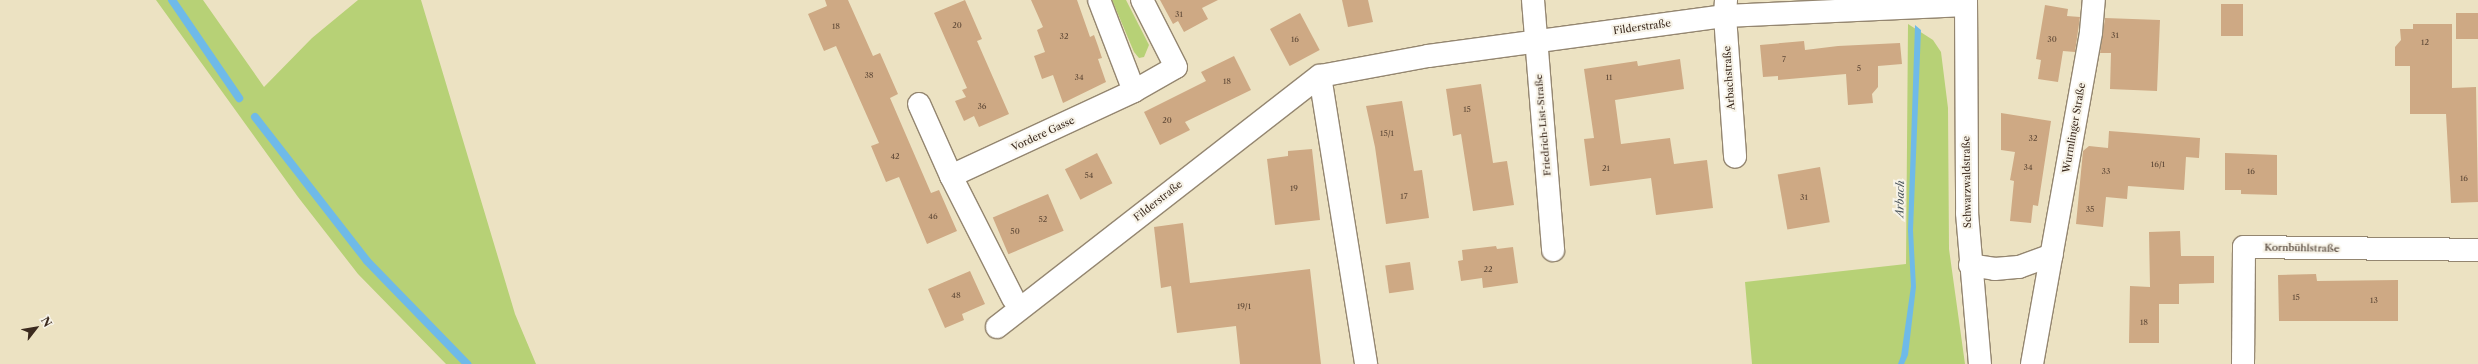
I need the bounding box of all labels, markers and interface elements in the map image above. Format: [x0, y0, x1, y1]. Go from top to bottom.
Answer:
house number: 31 [1175, 10, 1183, 20]
street label: Filderstraße [1612, 17, 1672, 37]
house number: 20 [952, 21, 962, 31]
house number: 18 [832, 22, 840, 32]
house number: 31 [2111, 31, 2119, 41]
house number: 32 [1059, 32, 1069, 42]
house number: 16 [1291, 35, 1299, 45]
house number: 30 [2047, 35, 2057, 45]
house number: 12 [2421, 38, 2429, 48]
street label: Arbachstraße [1721, 46, 1737, 110]
house number: 7 [1782, 55, 1786, 65]
house number: 5 [1857, 64, 1861, 74]
house number: 38 [864, 71, 874, 81]
house number: 34 [1074, 73, 1084, 83]
house number: 11 [1606, 73, 1612, 83]
street label: Friedrich-List-Straße [1533, 74, 1553, 176]
house number: 18 [1223, 77, 1231, 87]
street label: Wurmlinger Straße [2060, 82, 2088, 174]
house number: 36 [977, 102, 987, 112]
house number: 15 [1463, 105, 1471, 115]
street label: Vordere Gasse [1010, 114, 1076, 154]
house number: 20 [1162, 116, 1172, 126]
house number: 15/1 [1380, 129, 1394, 139]
house number: 32 [2028, 134, 2038, 144]
street label: Schwarzwaldstraße [1960, 136, 1974, 228]
house number: 42 [890, 152, 900, 162]
house number: 16/1 [2151, 160, 2165, 170]
house number: 34 [2023, 163, 2033, 173]
house number: 21 [1602, 164, 1610, 174]
house number: 33 [2102, 167, 2110, 177]
house number: 16 [2247, 167, 2255, 177]
house number: 54 [1085, 171, 1093, 181]
house number: 16 [2460, 174, 2468, 184]
street label: Filderstraße [1131, 178, 1185, 224]
water label: Arbach [1893, 180, 1907, 218]
house number: 19 [1290, 184, 1298, 194]
house number: 17 [1400, 192, 1408, 202]
house number: 31 [1800, 193, 1808, 203]
house number: 35 [2086, 205, 2094, 215]
house number: 46 [928, 212, 938, 222]
house number: 52 [1039, 215, 1047, 225]
house number: 50 [1010, 227, 1020, 237]
street label: Kornbühlstraße [2264, 241, 2340, 255]
house number: 22 [1483, 265, 1493, 275]
house number: 48 [951, 291, 961, 301]
house number: 15 [2292, 293, 2300, 303]
house number: 13 [2370, 296, 2378, 306]
house number: 19/1 [1237, 302, 1251, 312]
north arrow [16, 308, 56, 348]
text: N [38, 314, 55, 330]
house number: 18 [2140, 318, 2148, 328]

